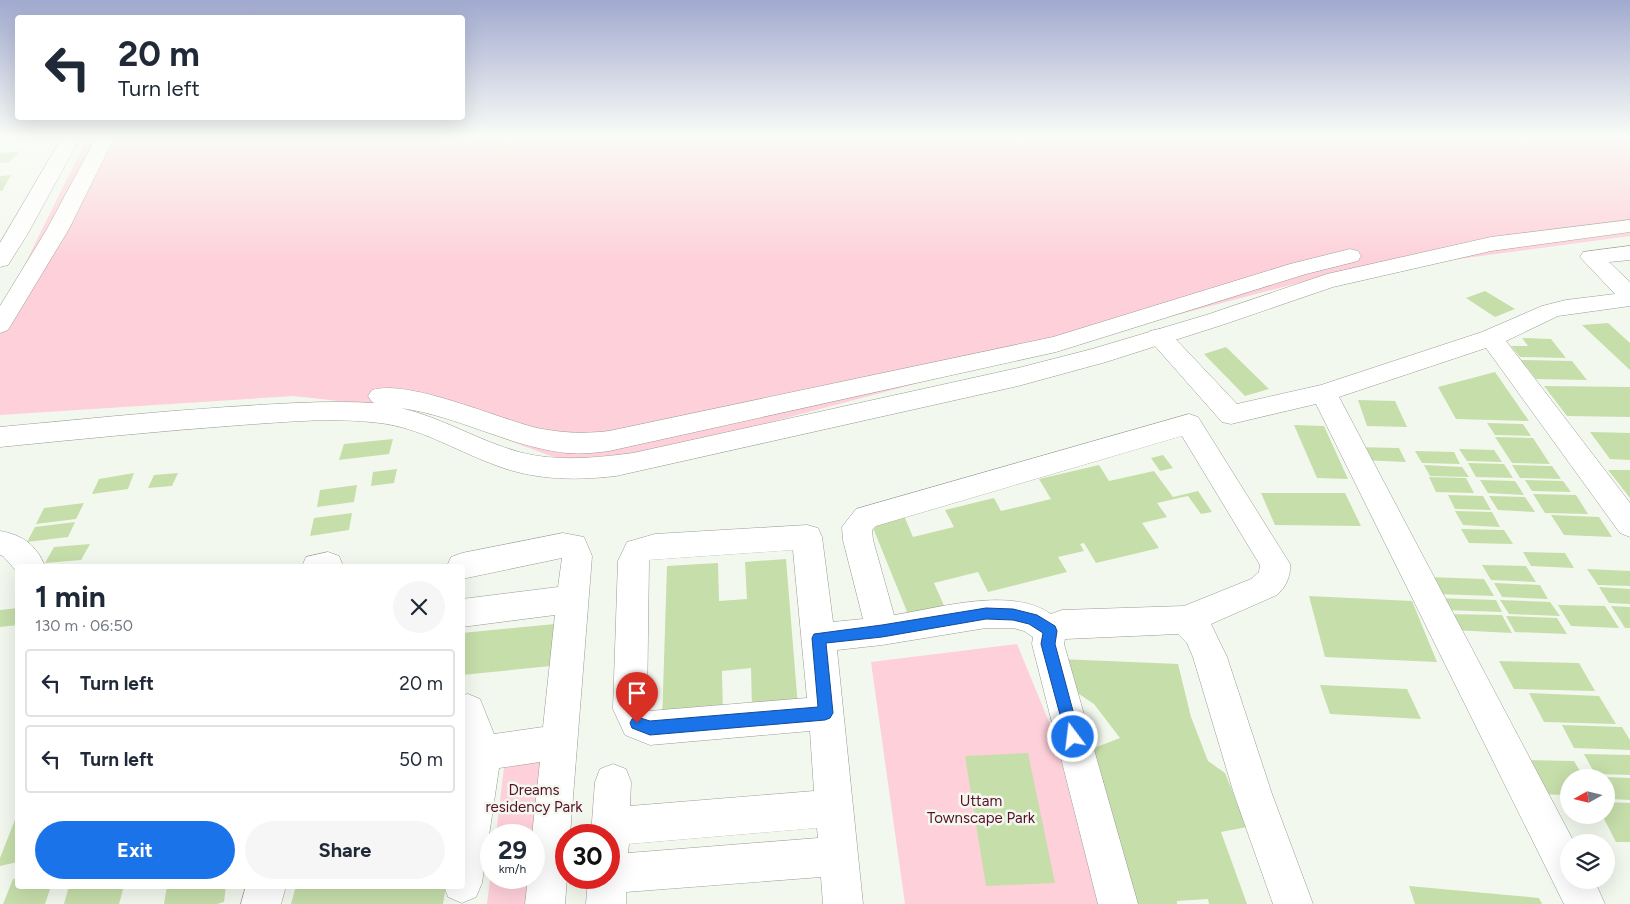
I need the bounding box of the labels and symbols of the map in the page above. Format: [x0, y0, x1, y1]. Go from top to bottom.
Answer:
pin [616, 672, 658, 723]
position arrow [1046, 710, 1098, 762]
north arrow [1560, 769, 1615, 824]
park label: Dreams residency Park [485, 781, 583, 816]
park label: Uttam Townscape Park [927, 792, 1036, 827]
speed limit sign: 30 [555, 824, 620, 889]

